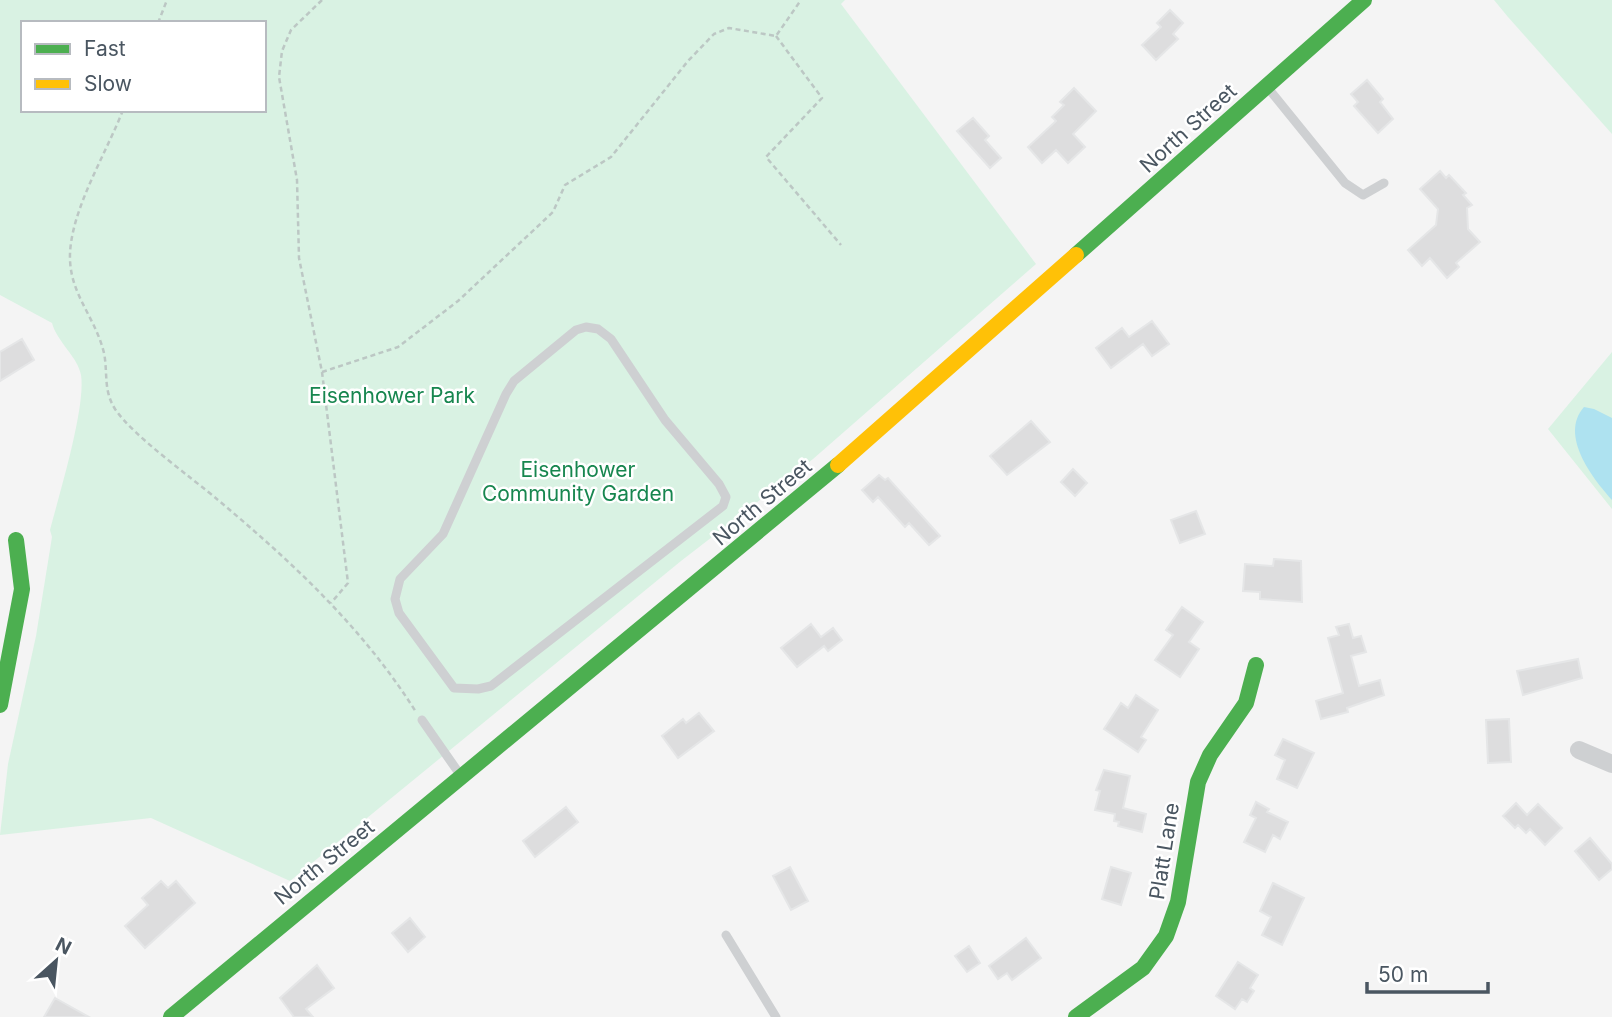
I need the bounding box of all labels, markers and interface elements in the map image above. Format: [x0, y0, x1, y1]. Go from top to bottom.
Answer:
legend [21, 21, 266, 112]
text: Fast [84, 36, 126, 61]
text: Slow [84, 71, 132, 96]
street label: North Street [1135, 78, 1241, 178]
park label: Eisenhower Park [309, 383, 475, 408]
street label: North Street [708, 453, 817, 550]
park label: Eisenhower Community Garden [482, 457, 674, 506]
street label: Platt Lane [1144, 801, 1184, 901]
street label: North Street [269, 814, 379, 910]
north arrow [21, 926, 91, 996]
text: N [52, 933, 75, 960]
scale bar [1367, 950, 1488, 994]
text: 50 m [1378, 962, 1428, 987]

